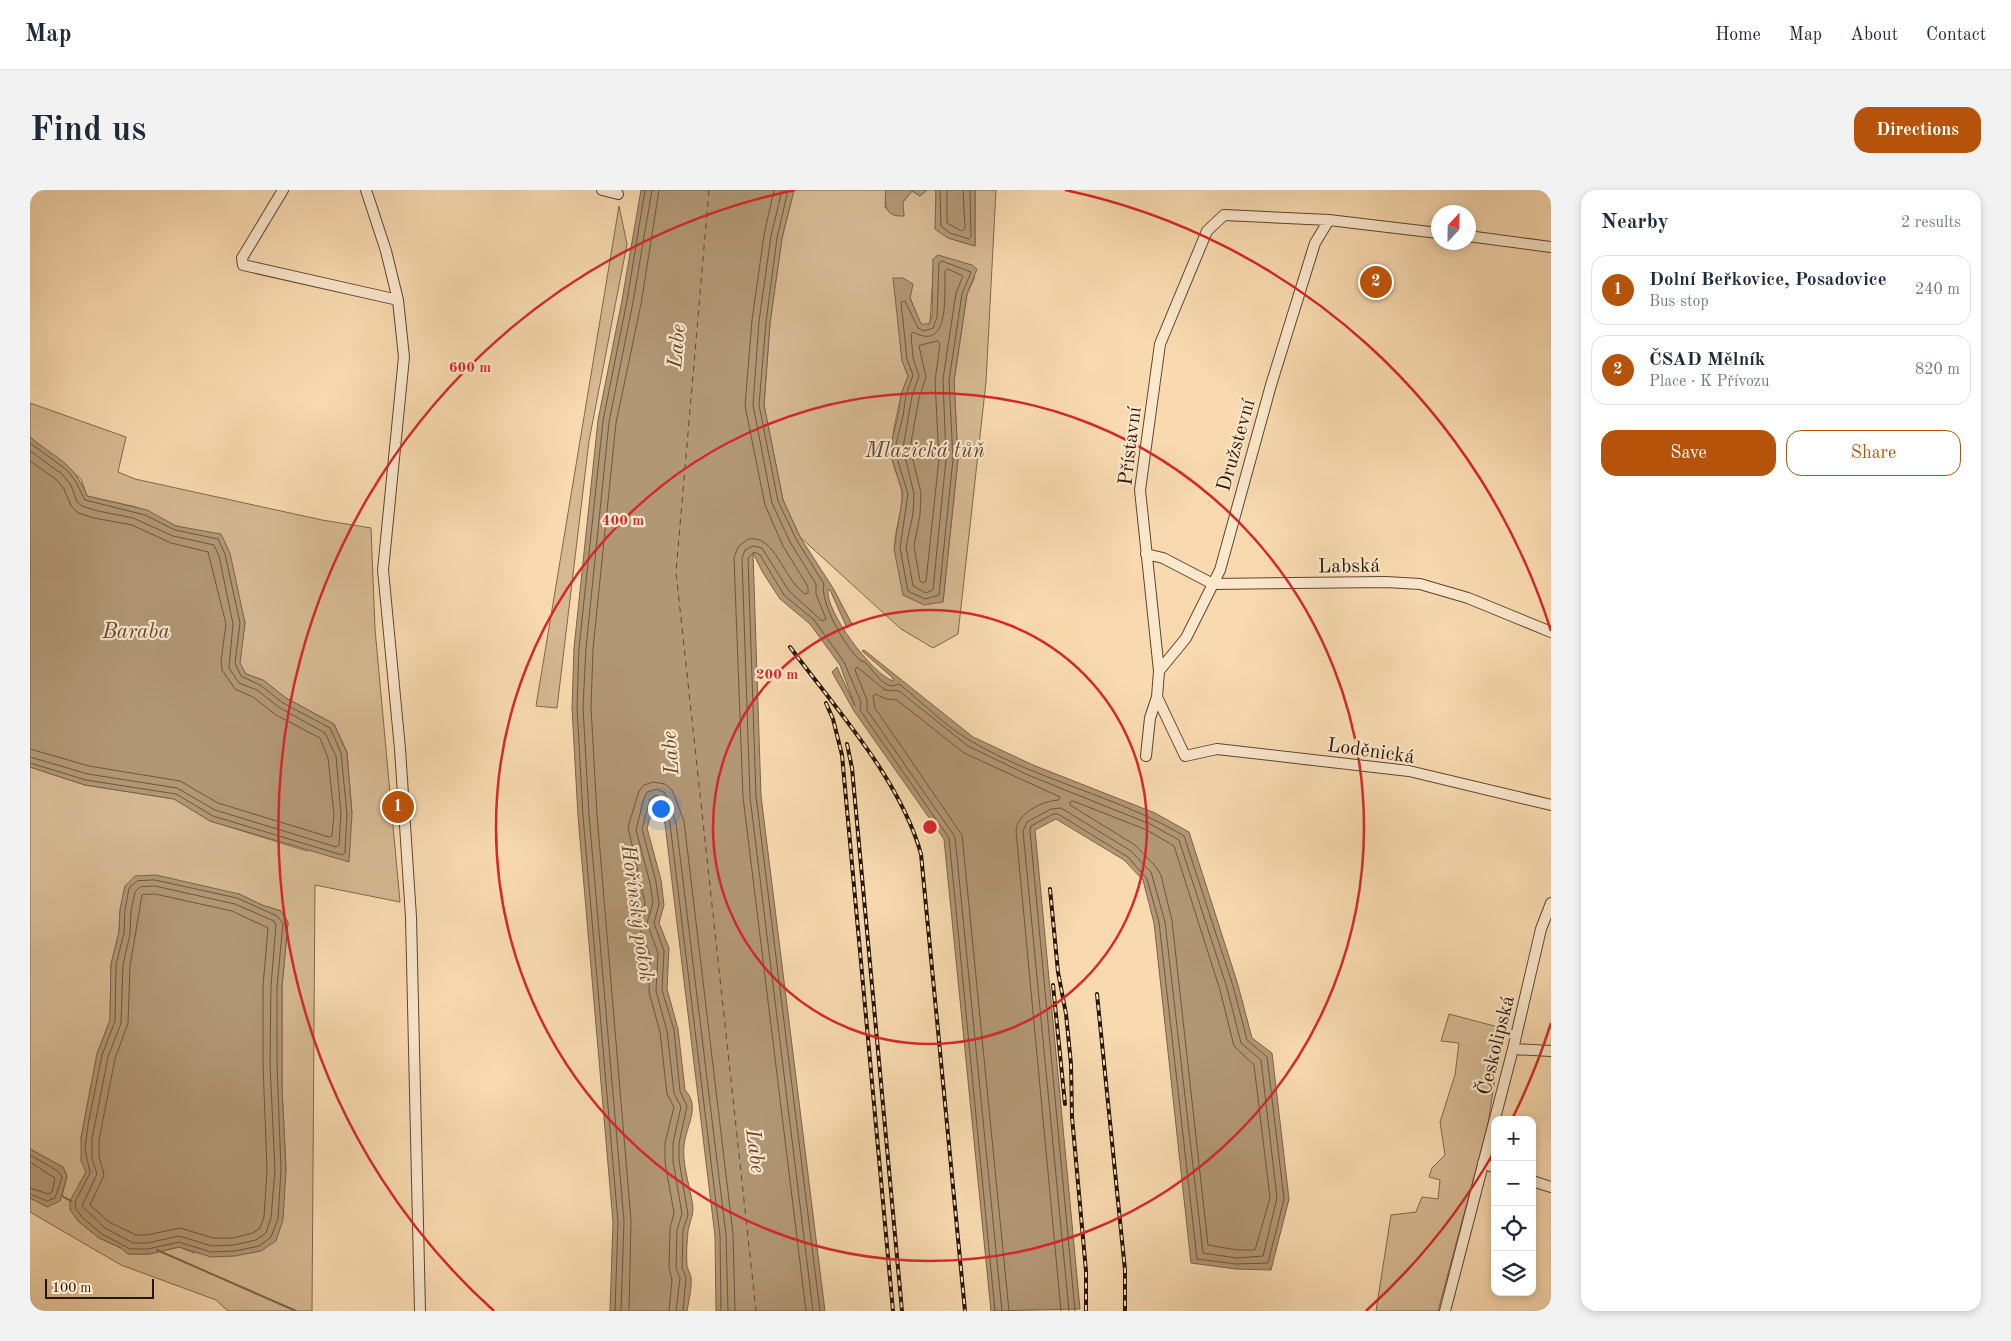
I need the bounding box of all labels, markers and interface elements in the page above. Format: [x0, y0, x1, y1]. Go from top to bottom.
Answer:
text: Map [25, 23, 72, 47]
text: Home [1715, 26, 1761, 44]
text: Map [1789, 26, 1822, 44]
text: About [1850, 26, 1898, 44]
text: Contact [1926, 26, 1986, 44]
button: Directions [1854, 107, 1981, 153]
text: Find us [30, 113, 146, 148]
north arrow [1431, 205, 1476, 250]
text: Nearby [1601, 212, 1669, 233]
text: 2 results [1901, 215, 1961, 231]
pin: 2 [1360, 263, 1392, 301]
text: Dolní Beřkovice, Posadovice [1649, 271, 1887, 290]
text: 1 [1613, 282, 1623, 298]
text: 240 m [1915, 282, 1960, 298]
text: Bus stop [1649, 294, 1709, 310]
water label: Labe [665, 323, 690, 370]
text: ČSAD Mělník [1649, 351, 1765, 370]
text: 600 m [449, 361, 491, 376]
text: 2 [1613, 362, 1623, 378]
text: 820 m [1915, 362, 1960, 378]
text: Place · K Přívozu [1649, 374, 1769, 390]
street label: Družstevní [1214, 397, 1260, 494]
street label: Přístavní [1116, 405, 1146, 487]
button: Save [1601, 430, 1776, 476]
button: Share [1786, 430, 1961, 476]
water label: Mlazická tůň [864, 441, 985, 462]
text: 400 m [602, 514, 644, 529]
street label: Labská [1318, 556, 1381, 578]
water label: Baraba [101, 622, 170, 643]
text: 200 m [756, 668, 798, 683]
water label: Labe [659, 730, 684, 777]
street label: Loděnická [1326, 736, 1416, 768]
pin: 1 [382, 788, 414, 826]
your location [648, 796, 674, 822]
centre of rings [921, 818, 939, 836]
water label: Hořínský potok [616, 842, 657, 983]
street label: Českolipská [1471, 993, 1519, 1097]
map controls [1491, 1116, 1536, 1296]
button: + [1491, 1116, 1536, 1161]
water label: Labe [741, 1127, 768, 1174]
button: − [1491, 1161, 1536, 1206]
button: locate [1491, 1206, 1536, 1251]
button: layers [1491, 1251, 1536, 1296]
scale bar [45, 1276, 154, 1299]
text: 100 m [52, 1281, 91, 1295]

